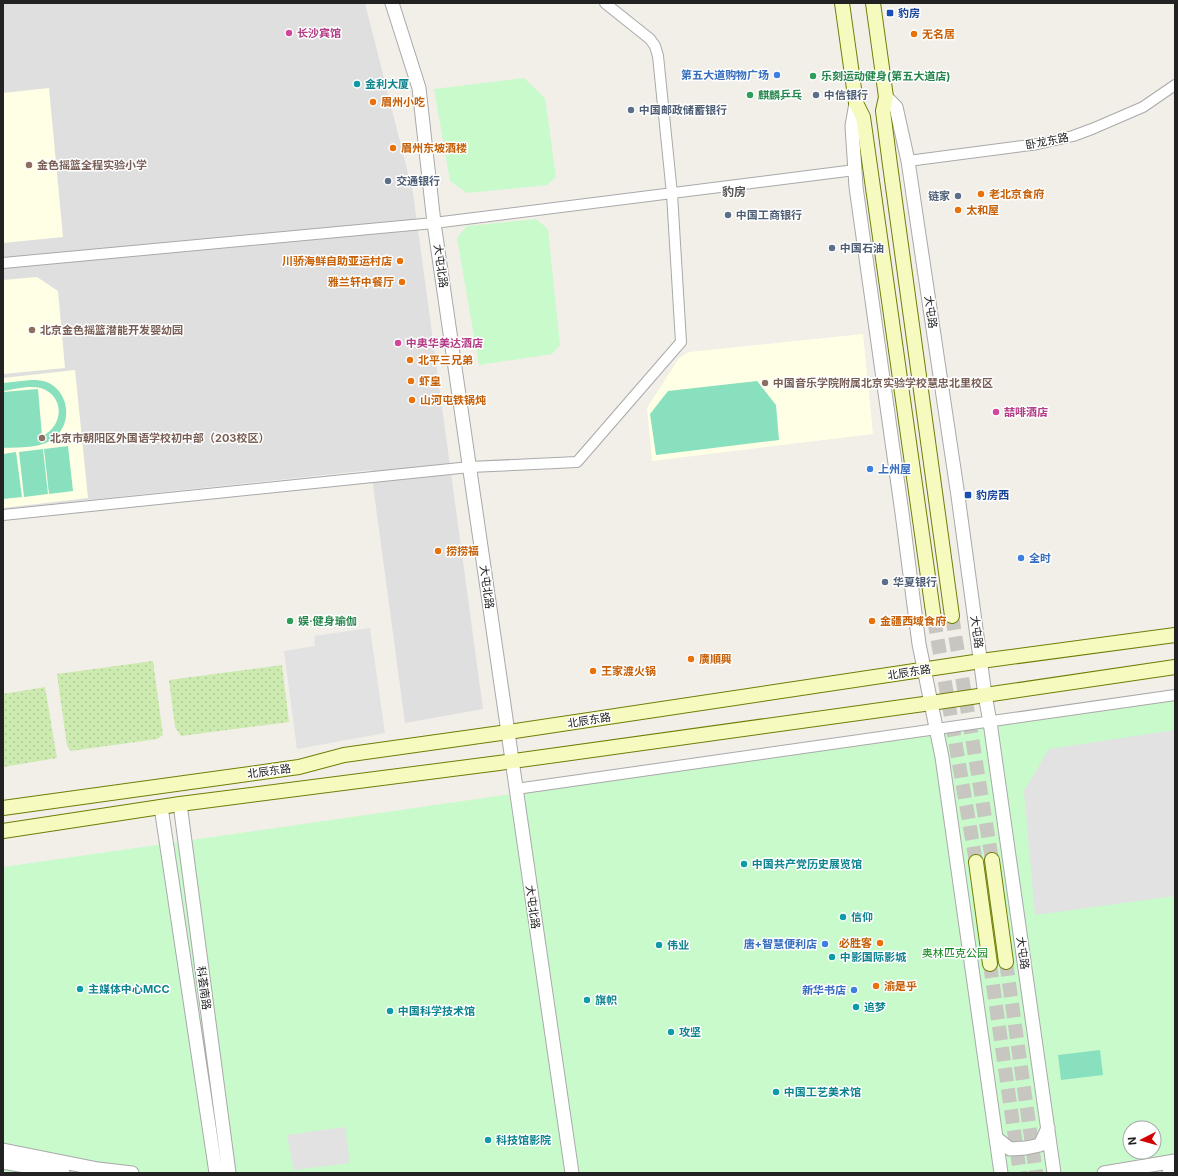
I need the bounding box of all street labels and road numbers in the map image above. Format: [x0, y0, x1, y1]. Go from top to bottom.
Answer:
street label: 卧龙东路 [1024, 130, 1070, 152]
street label: 大屯北路 [431, 243, 451, 289]
street label: 大屯路 [922, 295, 940, 329]
street label: 大屯北路 [477, 564, 497, 610]
street label: 大屯路 [968, 615, 986, 649]
street label: 北辰东路 [886, 662, 932, 682]
street label: 北辰东路 [566, 710, 612, 730]
street label: 北辰东路 [246, 761, 292, 781]
street label: 大屯北路 [523, 884, 543, 930]
street label: 大屯路 [1014, 936, 1032, 970]
street label: 科荟南路 [194, 965, 214, 1011]

